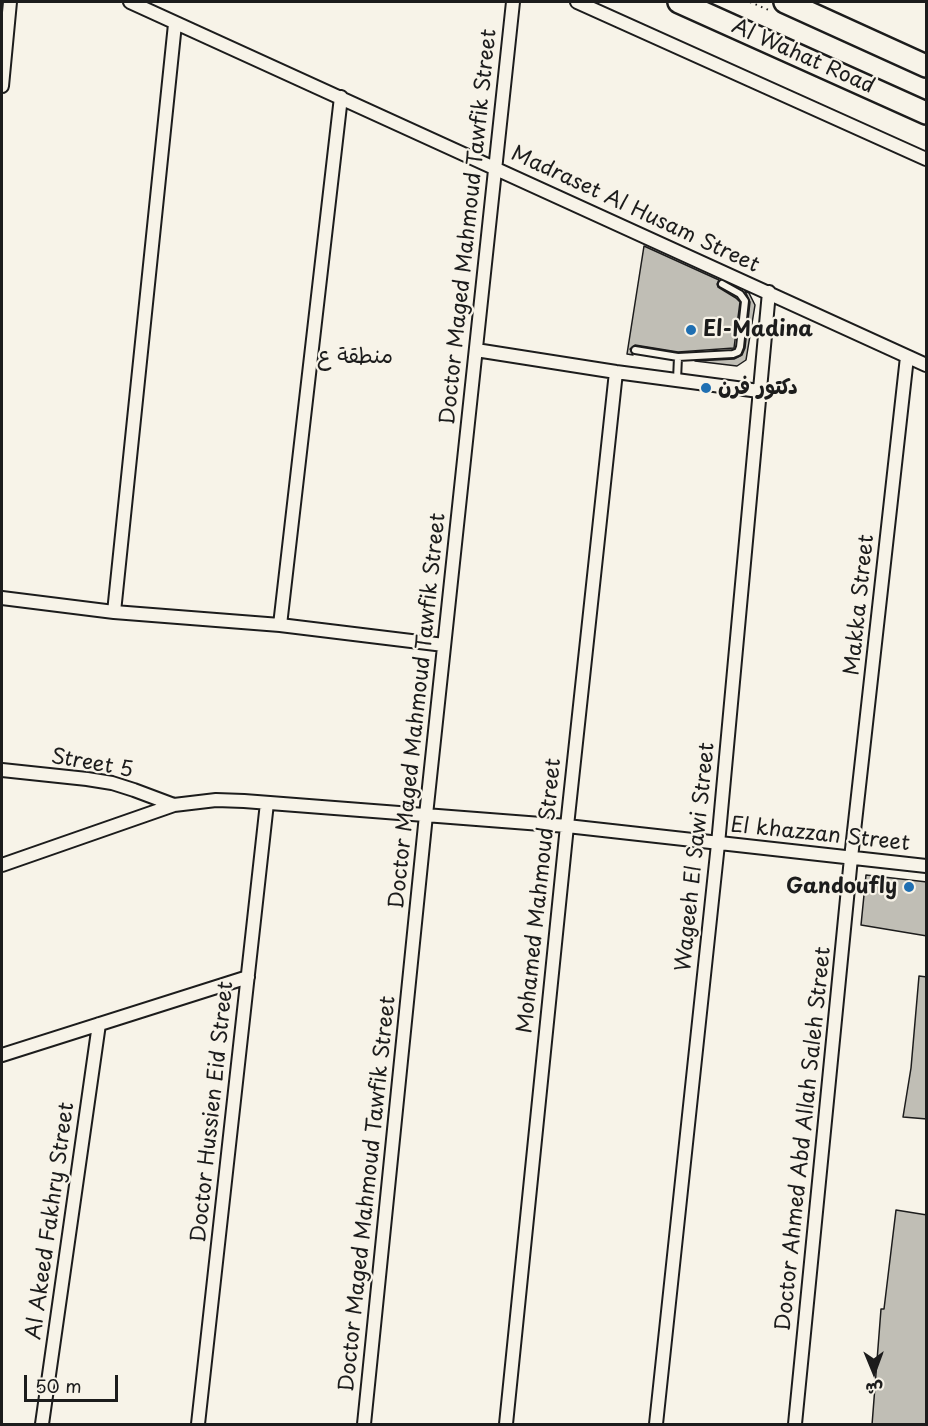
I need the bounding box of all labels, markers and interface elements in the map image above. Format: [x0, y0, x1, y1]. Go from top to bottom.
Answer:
street label: Al Wahat Road [728, 14, 878, 100]
street label: Doctor Maged Mahmoud Tawfik Street [436, 28, 502, 426]
street label: Madraset Al Husam Street [507, 141, 763, 279]
place label: El-Madina [703, 317, 813, 343]
marker: El-Madina [684, 323, 698, 337]
district label: منطقة ع [317, 344, 393, 370]
place label: دكتور فرن [718, 375, 798, 401]
marker: دكتور فرن [699, 381, 713, 395]
street label: Doctor Maged Mahmoud Tawfik Street [385, 512, 451, 910]
street label: Makka Street [840, 533, 880, 677]
street label: Wageeh El Sawi Street [671, 741, 721, 973]
street label: Street 5 [49, 744, 135, 784]
street label: Mohamed Mahmoud Street [513, 757, 567, 1035]
street label: El khazzan Street [729, 813, 911, 857]
place label: Gandoufly [786, 874, 897, 900]
marker: Gandoufly [902, 880, 916, 894]
street label: Doctor Ahmed Abd Allah Saleh Street [771, 946, 837, 1332]
street label: Doctor Hussien Eid Street [187, 980, 239, 1244]
street label: Doctor Maged Mahmoud Tawfik Street [335, 995, 401, 1393]
street label: Al Akeed Fakhry Street [22, 1101, 80, 1341]
north arrow [844, 1342, 904, 1402]
scale bar [27, 1363, 122, 1401]
text: 50 m [35, 1372, 82, 1399]
text: ش [865, 1378, 883, 1402]

